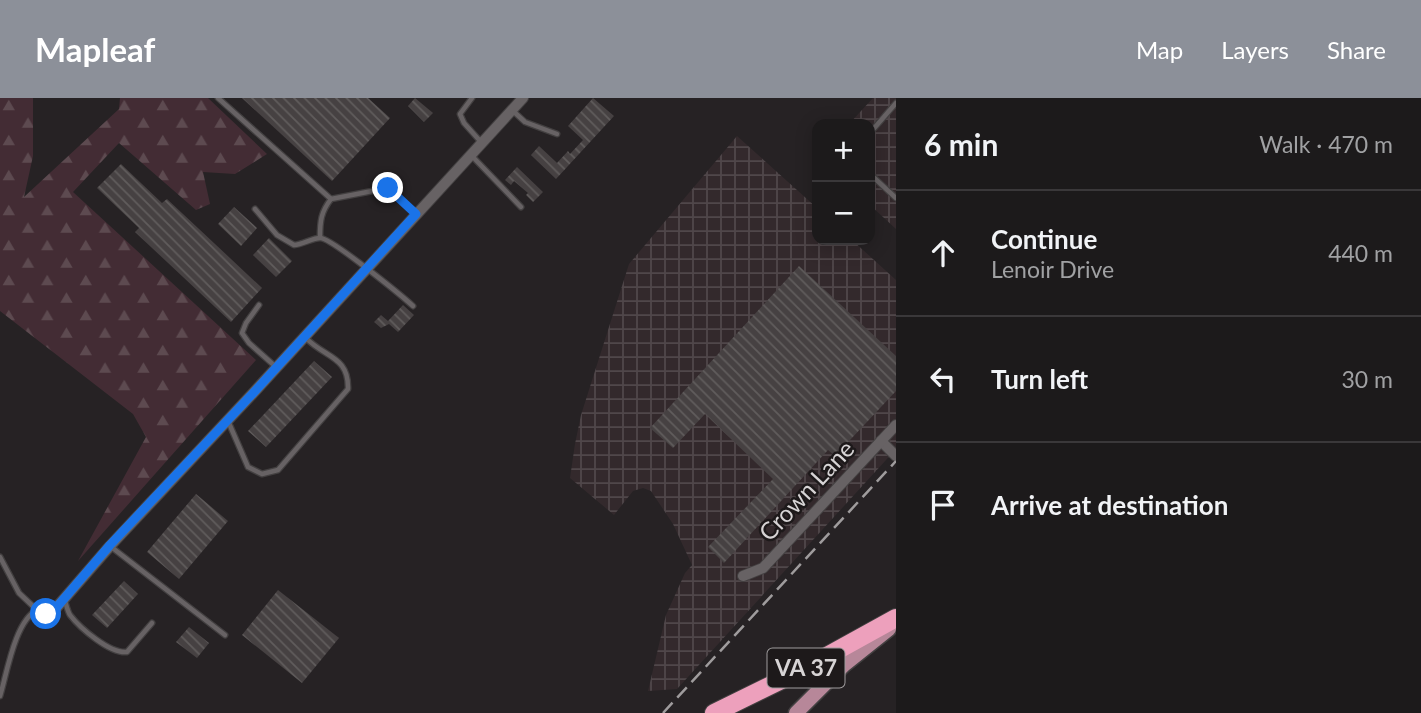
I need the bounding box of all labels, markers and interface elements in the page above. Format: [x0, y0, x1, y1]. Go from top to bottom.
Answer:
text: Mapleaf [35, 29, 155, 69]
text: Map [1136, 35, 1183, 64]
text: Layers [1221, 35, 1289, 64]
text: Share [1327, 35, 1386, 64]
map controls [812, 119, 875, 245]
button: + [812, 119, 875, 182]
text: 6 min [924, 126, 998, 162]
text: Walk · 470 m [1259, 130, 1393, 158]
route end [372, 172, 403, 203]
button: − [812, 182, 875, 245]
text: Continue [991, 223, 1097, 255]
icon: ahead [924, 234, 962, 272]
text: 440 m [1328, 239, 1393, 267]
text: Lenoir Drive [991, 255, 1114, 283]
icon: left [924, 360, 962, 398]
text: Turn left [991, 363, 1088, 395]
text: 30 m [1342, 365, 1393, 393]
street label: Crown Lane [752, 434, 860, 546]
icon: arrive [924, 486, 962, 524]
text: Arrive at destination [991, 489, 1228, 521]
route start [30, 598, 61, 629]
road number: VA 37 [768, 648, 844, 688]

